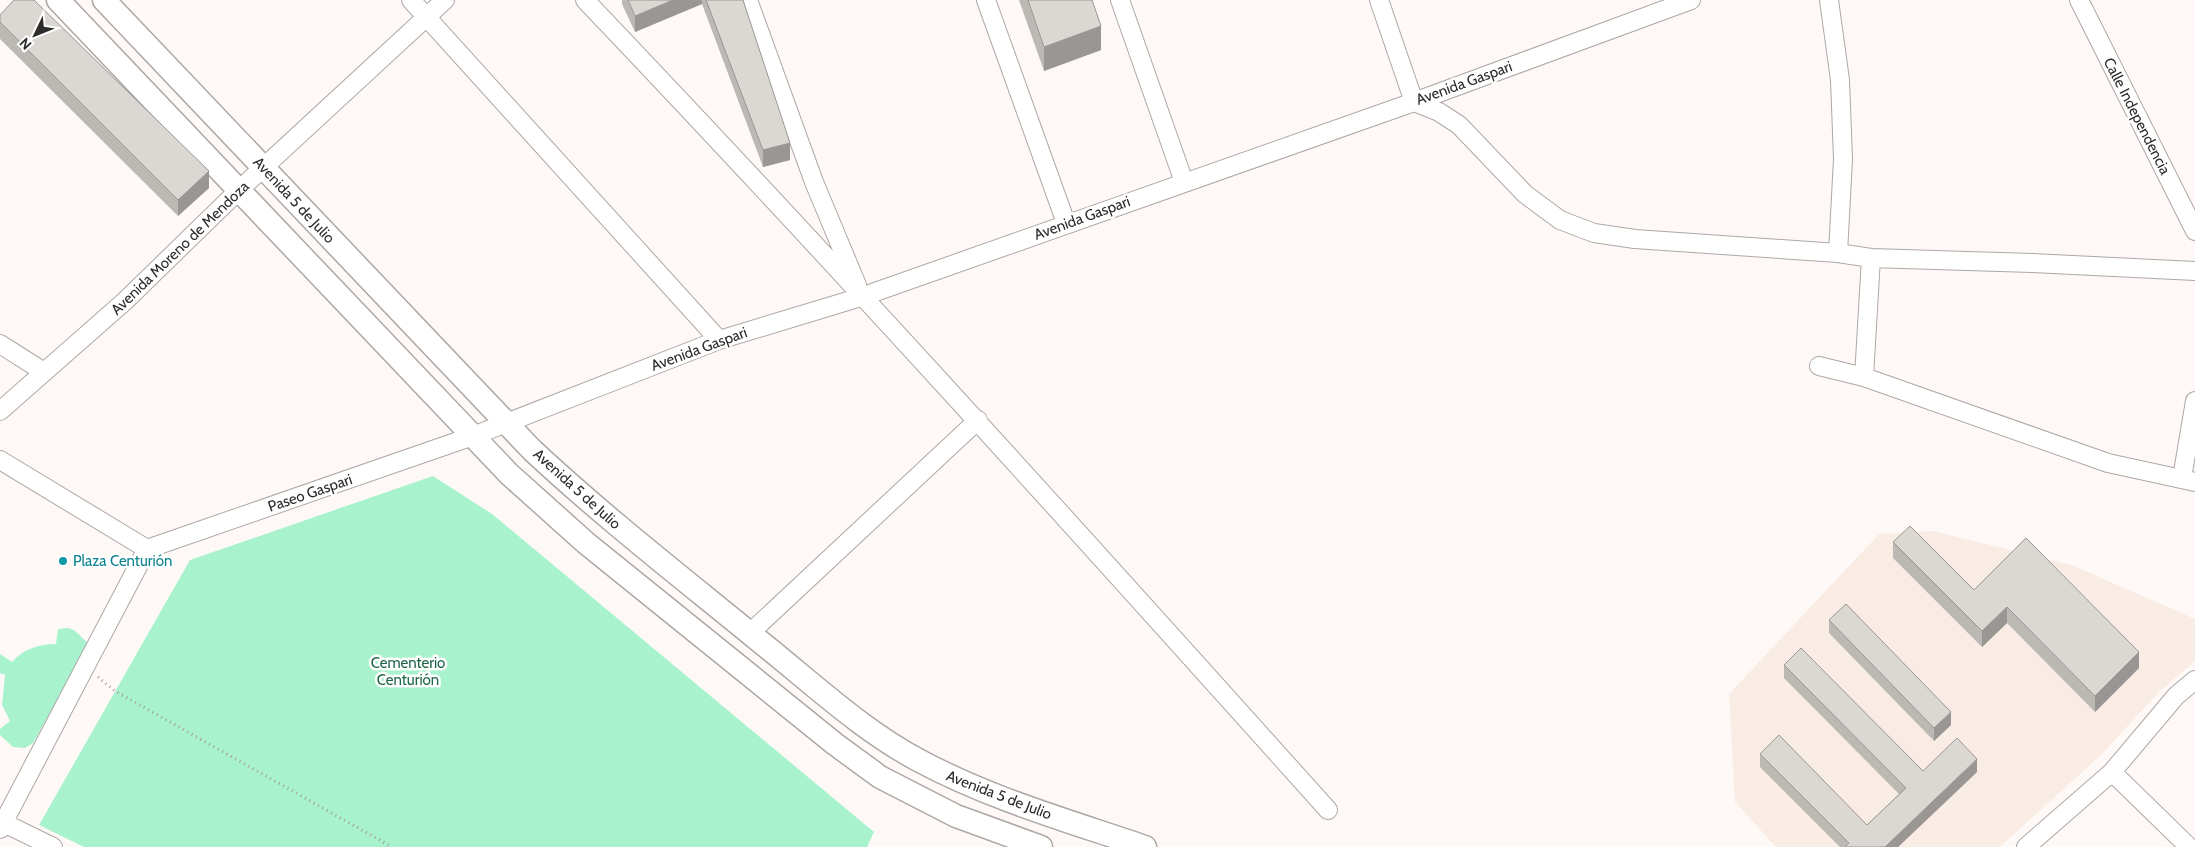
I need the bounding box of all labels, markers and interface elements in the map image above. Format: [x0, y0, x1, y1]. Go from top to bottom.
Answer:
north arrow [10, 10, 60, 60]
text: N [16, 34, 35, 54]
street label: Calle Independencia [2100, 55, 2175, 178]
street label: Avenida Gaspari [1413, 57, 1515, 109]
street label: Avenida 5 de Julio [249, 153, 339, 247]
street label: Avenida Moreno de Mendoza [107, 177, 253, 319]
street label: Avenida Gaspari [1031, 192, 1133, 244]
street label: Avenida Gaspari [648, 323, 750, 375]
street label: Avenida 5 de Julio [530, 445, 624, 533]
street label: Paseo Gaspari [265, 470, 355, 516]
place label: Plaza Centurión [73, 552, 172, 570]
marker: Plaza Centurión [57, 555, 69, 567]
park label: Cementerio Centurión [371, 654, 445, 689]
street label: Avenida 5 de Julio [944, 767, 1054, 823]

